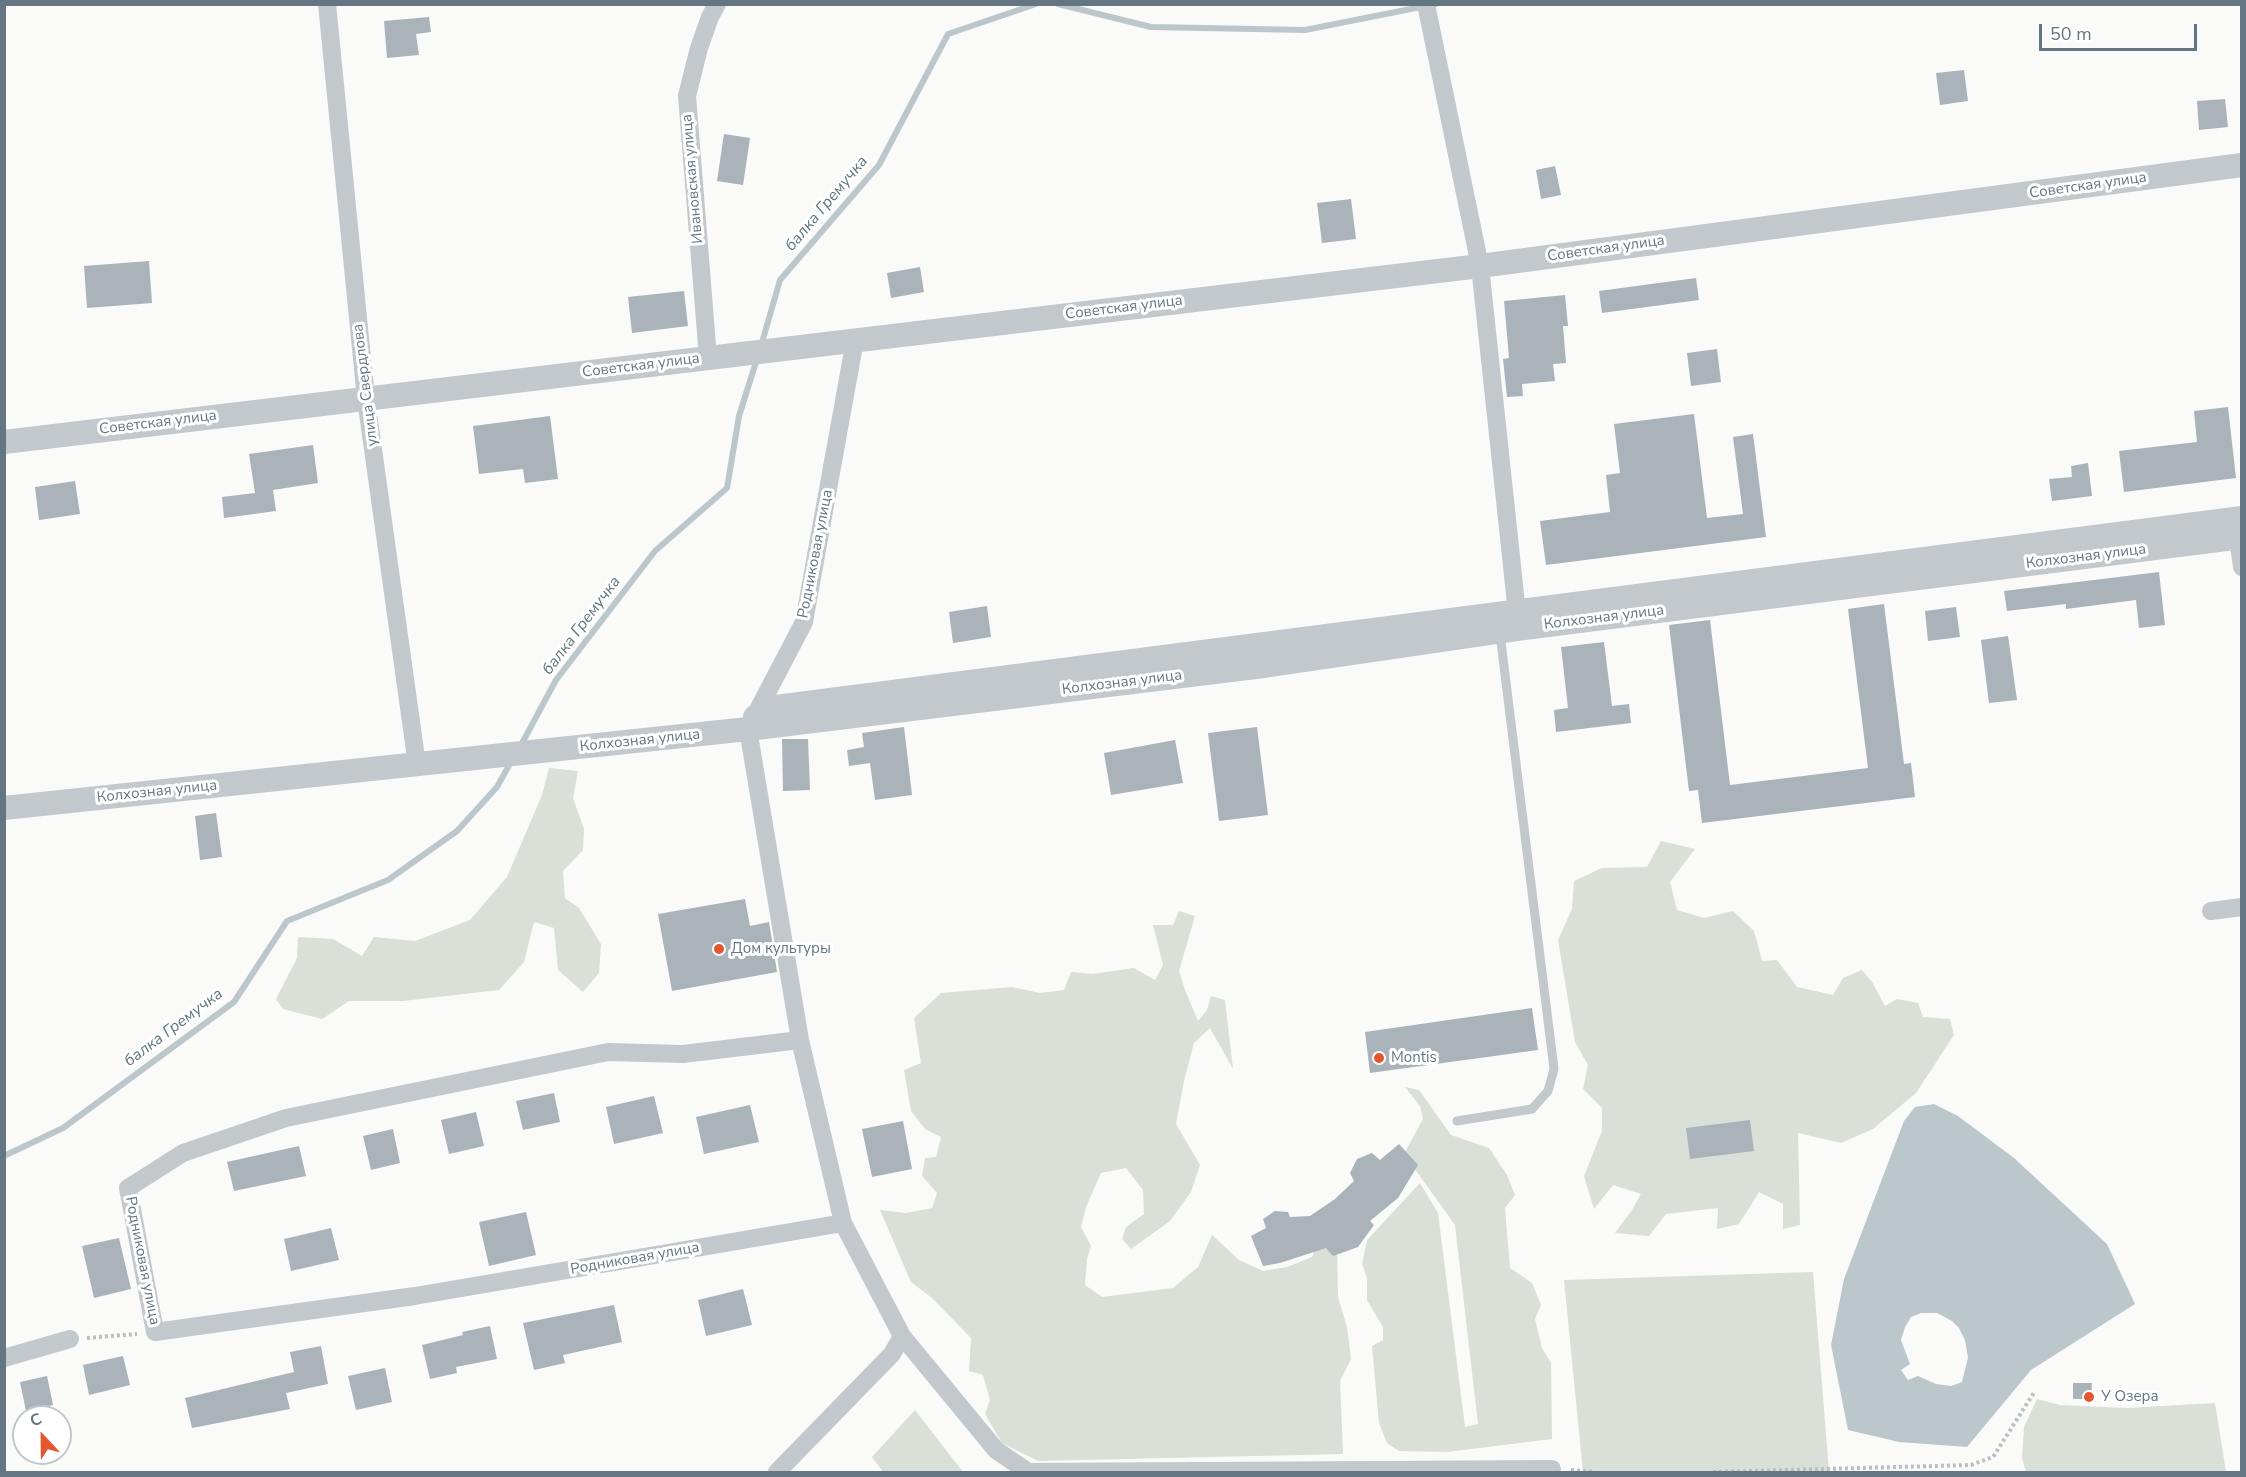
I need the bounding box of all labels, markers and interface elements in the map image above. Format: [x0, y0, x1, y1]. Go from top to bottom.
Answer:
scale bar [2042, 12, 2200, 50]
text: 50 m [2050, 22, 2092, 46]
street label: Ивановская улица [678, 114, 708, 244]
water label: балка Гремучка [782, 152, 872, 256]
street label: Советская улица [2028, 169, 2148, 203]
street label: Советская улица [1546, 232, 1666, 266]
street label: Советская улица [1064, 292, 1184, 324]
street label: улица Свердлова [350, 323, 382, 447]
street label: Советская улица [581, 350, 701, 382]
street label: Советская улица [98, 407, 218, 439]
street label: Родниковая улица [795, 488, 837, 620]
street label: Колхозная улица [2025, 541, 2147, 573]
water label: балка Гремучка [539, 573, 625, 679]
street label: Колхозная улица [1543, 602, 1665, 634]
street label: Колхозная улица [1061, 667, 1183, 699]
street label: Колхозная улица [579, 726, 701, 756]
street label: Колхозная улица [96, 777, 218, 807]
place label: Дом культуры [731, 940, 831, 958]
marker: Дом культуры [712, 942, 726, 956]
water label: балка Гремучка [121, 985, 227, 1071]
place label: Montis [1391, 1049, 1437, 1067]
marker: Montis [1372, 1051, 1386, 1065]
street label: Родниковая улица [121, 1195, 163, 1327]
street label: Родниковая улица [569, 1239, 701, 1279]
place label: У Озера [2101, 1388, 2159, 1406]
marker: У Озера [2082, 1390, 2096, 1404]
north arrow [12, 1405, 72, 1465]
text: С [27, 1408, 45, 1432]

